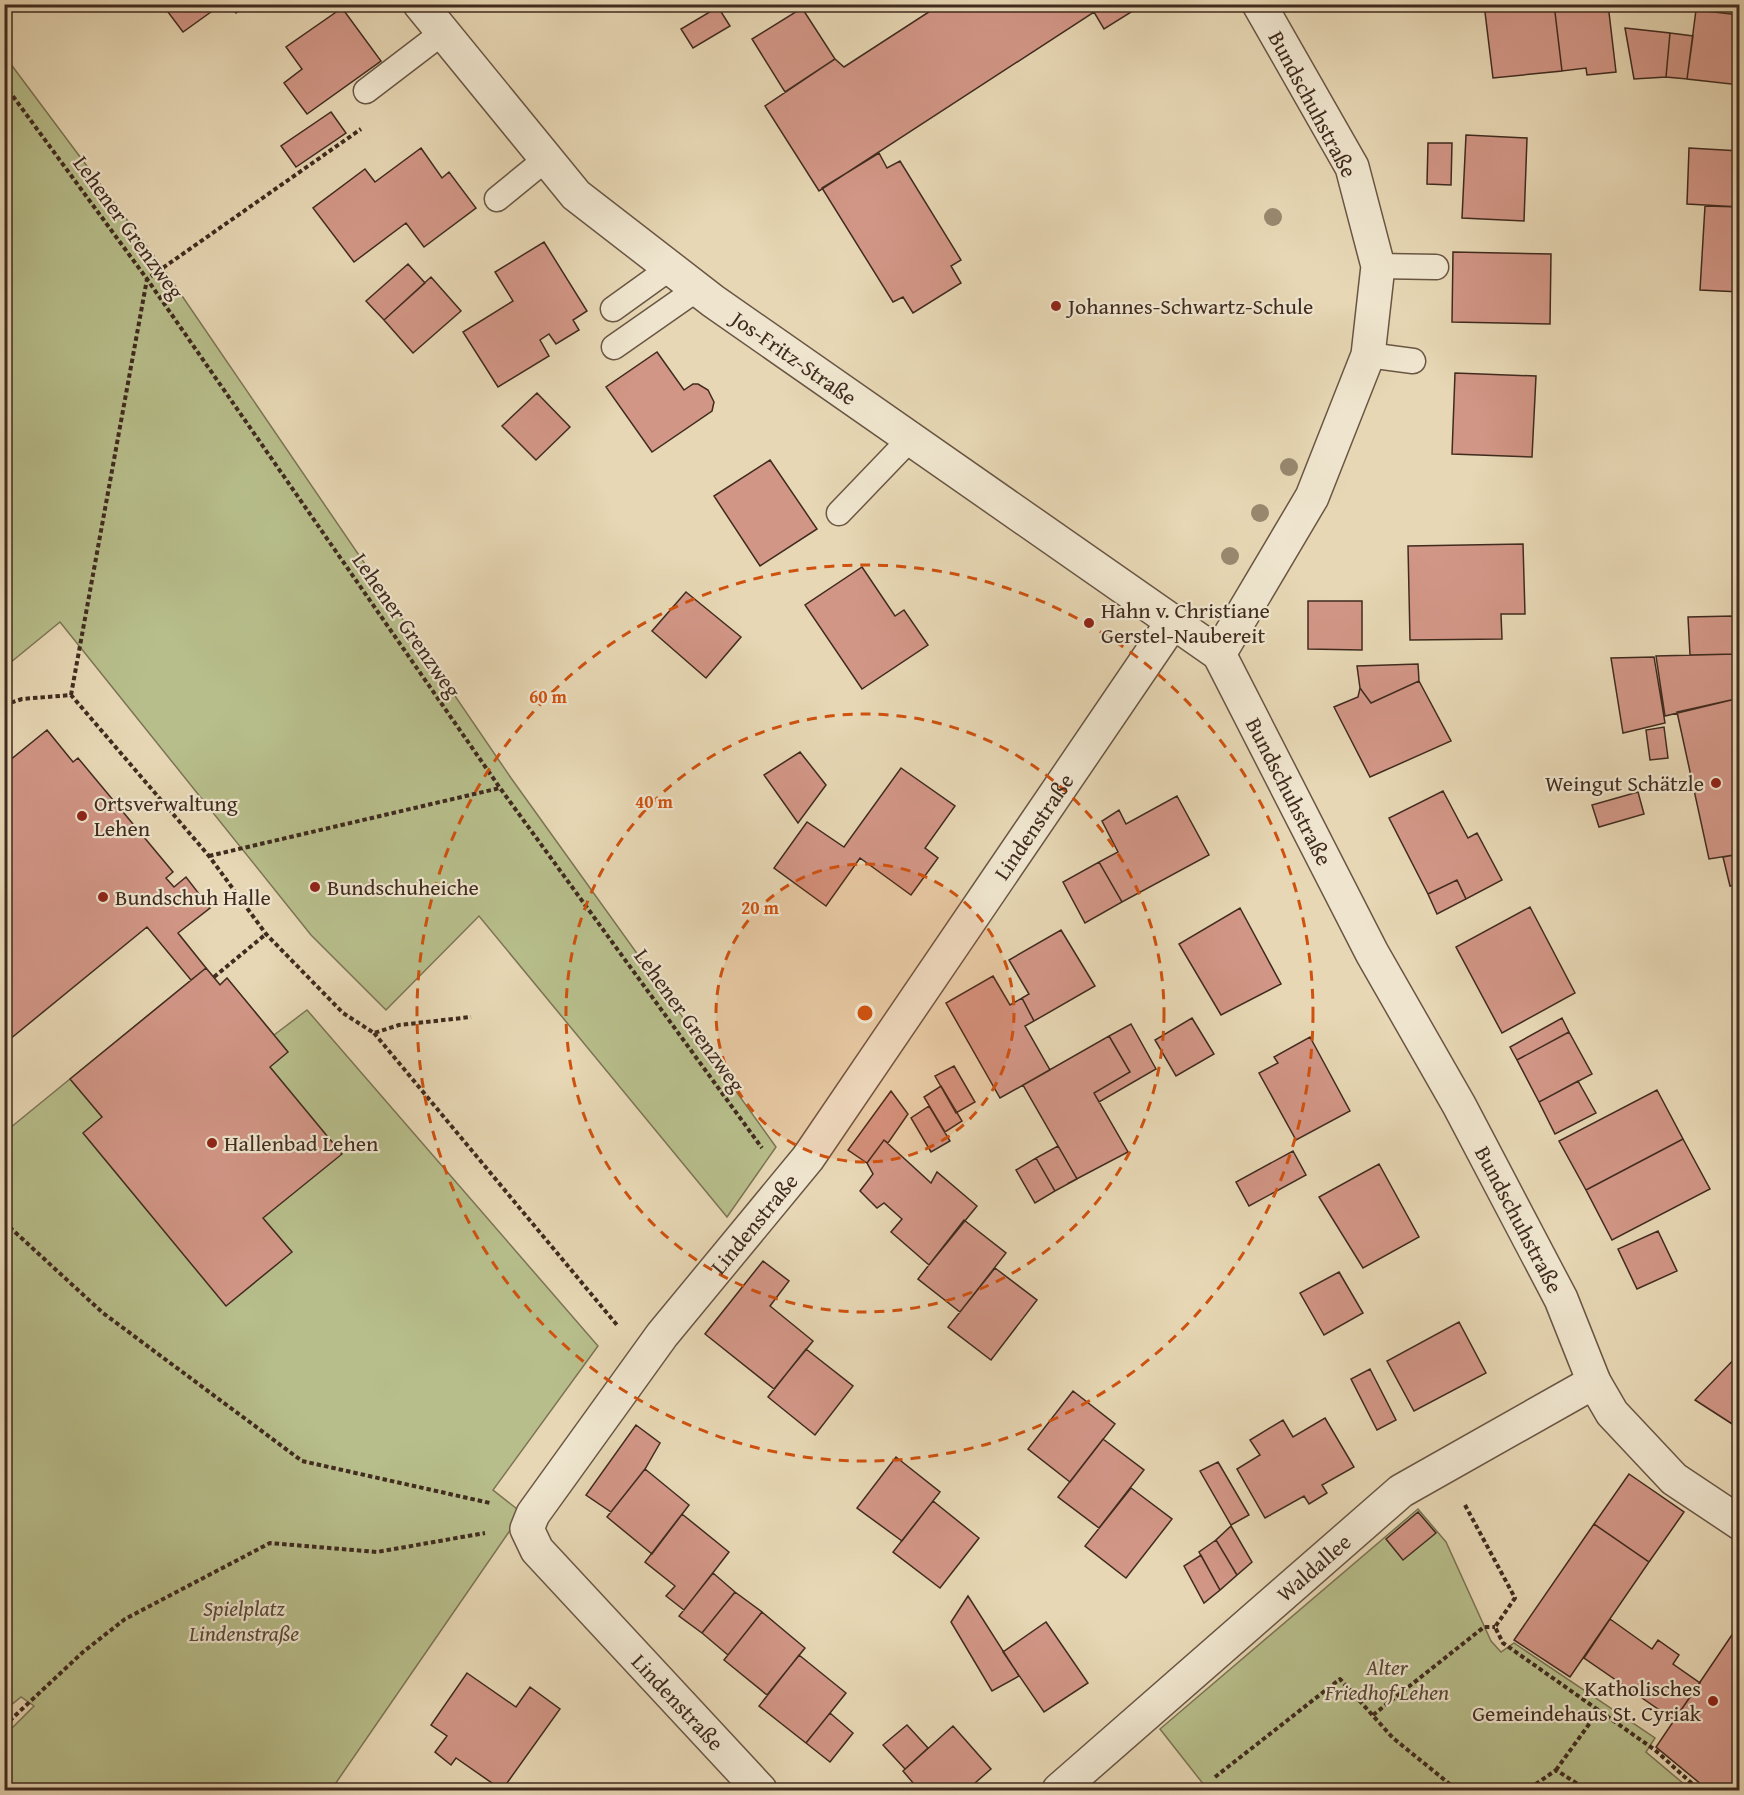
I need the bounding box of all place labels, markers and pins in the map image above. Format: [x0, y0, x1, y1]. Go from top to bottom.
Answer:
place label: Johannes-Schwartz-Schule [1065, 290, 1313, 322]
marker: Johannes-Schwartz-Schule [1049, 299, 1063, 313]
place label: Hahn v. Christiane Gerstel-Naubereit [1101, 594, 1270, 651]
marker: Hahn v. Christiane Gerstel-Naubereit [1082, 616, 1096, 630]
place label: Weingut Schätzle [1545, 767, 1704, 799]
marker: Weingut Schätzle [1709, 776, 1723, 790]
place label: Ortsverwaltung Lehen [94, 787, 238, 844]
marker: Ortsverwaltung Lehen [75, 809, 89, 823]
place label: Bundschuheiche [327, 871, 479, 903]
marker: Bundschuheiche [308, 880, 322, 894]
place label: Bundschuh Halle [115, 881, 271, 913]
marker: Bundschuh Halle [96, 890, 110, 904]
centre of rings [855, 1003, 875, 1023]
place label: Hallenbad Lehen [224, 1127, 379, 1159]
marker: Hallenbad Lehen [205, 1136, 219, 1150]
place label: Katholisches Gemeindehaus St. Cyriak [1472, 1672, 1702, 1729]
marker: Katholisches Gemeindehaus St. Cyriak [1706, 1694, 1720, 1708]

